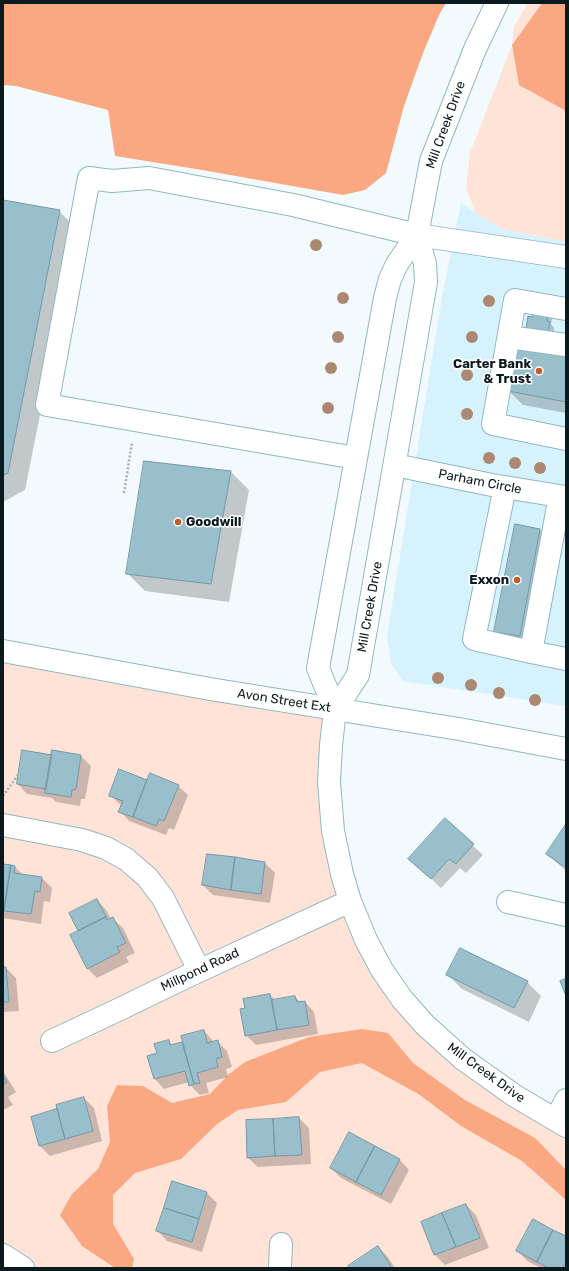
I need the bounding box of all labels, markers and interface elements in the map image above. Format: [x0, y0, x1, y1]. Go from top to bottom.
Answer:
street label: Mill Creek Drive [423, 79, 469, 171]
place label: Carter Bank & Trust [453, 356, 531, 387]
marker: Carter Bank & Trust [534, 366, 544, 376]
street label: Parham Circle [437, 466, 523, 498]
place label: Goodwill [186, 514, 241, 530]
marker: Goodwill [173, 517, 183, 527]
street label: Mill Creek Drive [354, 560, 386, 654]
place label: Exxon [469, 572, 509, 588]
marker: Exxon [512, 575, 522, 585]
street label: Avon Street Ext [236, 686, 332, 716]
street label: Millpond Road [158, 945, 242, 995]
street label: Mill Creek Drive [444, 1040, 528, 1106]

